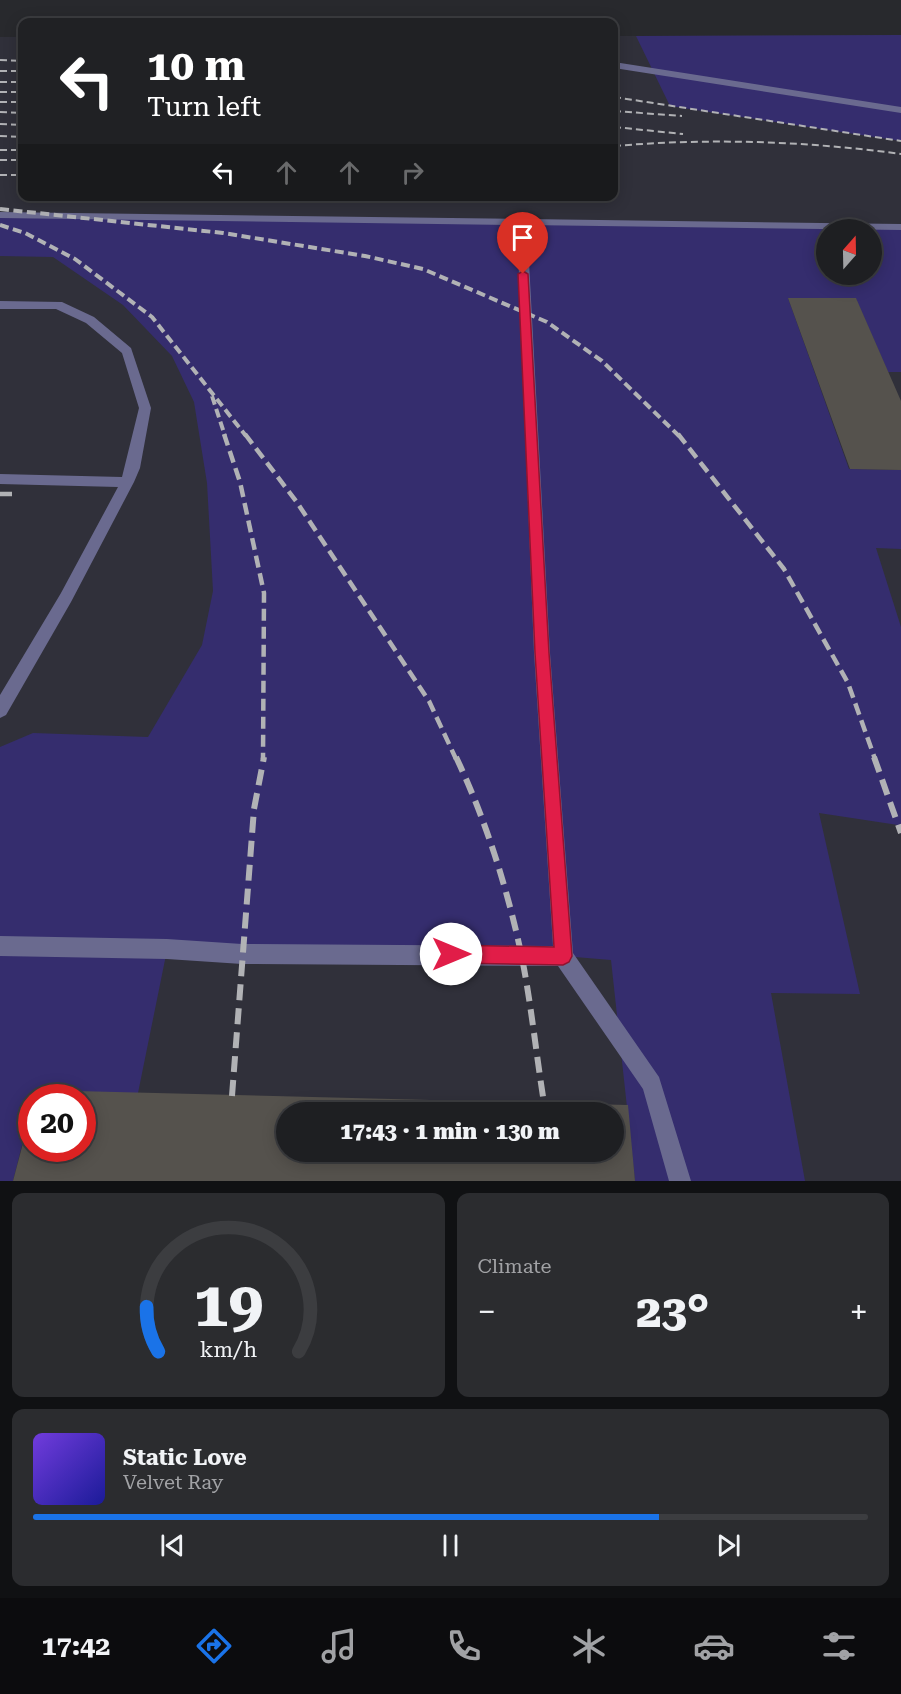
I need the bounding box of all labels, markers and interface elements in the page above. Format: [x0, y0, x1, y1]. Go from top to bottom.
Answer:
text: 10 m [147, 41, 245, 90]
icon: left [48, 42, 126, 120]
text: Turn left [147, 91, 261, 123]
icon: left [207, 156, 240, 189]
icon: ahead [270, 156, 303, 189]
icon: ahead [333, 156, 366, 189]
icon: right [396, 156, 429, 189]
pin [497, 212, 548, 274]
north arrow [816, 219, 882, 285]
map controls [816, 219, 882, 285]
icon: arrive [506, 221, 539, 254]
position arrow [419, 922, 483, 986]
speed limit sign: 20 [18, 1084, 96, 1162]
text: 17:43 · 1 min · 130 m [340, 1119, 560, 1144]
text: Climate [478, 1254, 552, 1278]
text: 19 [193, 1268, 263, 1341]
text: 23° [636, 1285, 709, 1338]
text: − [478, 1292, 496, 1331]
text: + [850, 1292, 868, 1331]
text: km/h [200, 1337, 257, 1362]
text: Static Love [123, 1445, 247, 1470]
text: Velvet Ray [123, 1470, 223, 1494]
icon: previous [156, 1529, 189, 1562]
icon: pause [434, 1529, 467, 1562]
icon: next [712, 1529, 745, 1562]
icon: directions [193, 1625, 235, 1667]
icon: music [318, 1625, 360, 1667]
icon: phone [443, 1625, 485, 1667]
icon: climate [568, 1625, 610, 1667]
icon: car [693, 1625, 735, 1667]
icon: filters [818, 1625, 860, 1667]
text: 17:42 [41, 1630, 110, 1662]

